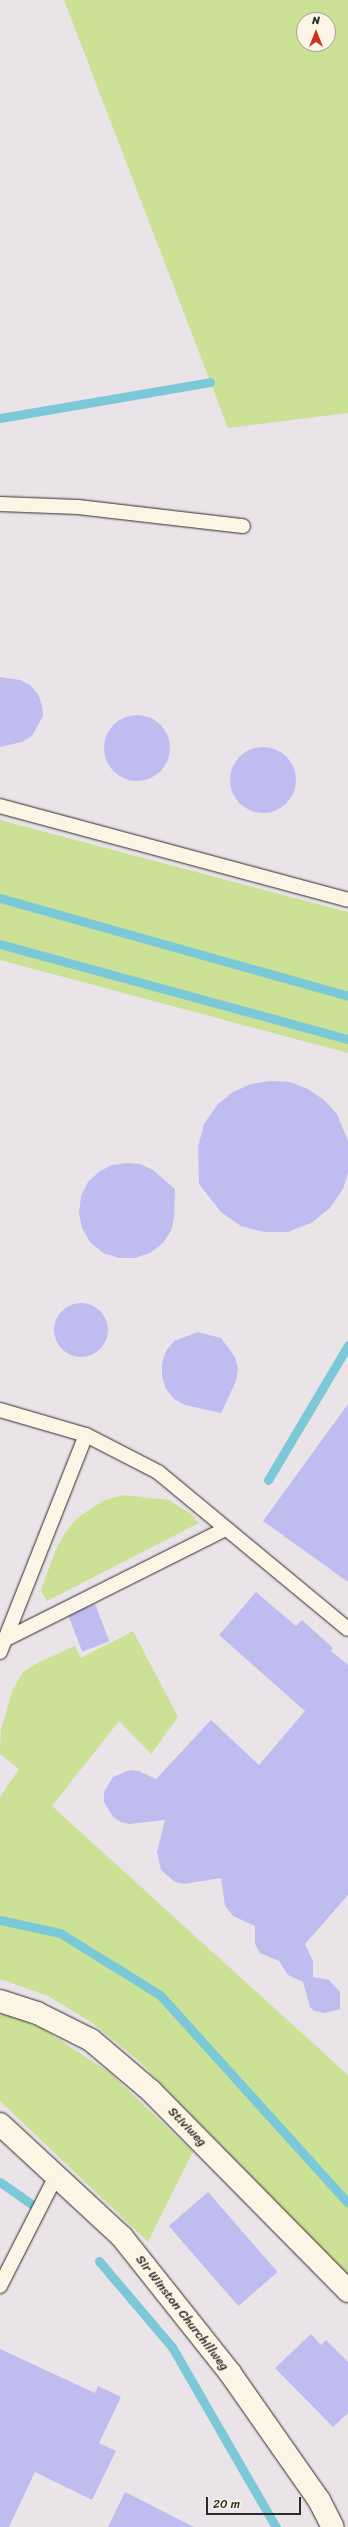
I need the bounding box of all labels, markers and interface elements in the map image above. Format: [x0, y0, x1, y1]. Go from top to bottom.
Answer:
text: N [312, 11, 320, 30]
north arrow [296, 12, 336, 52]
street label: Stiviweg [164, 2104, 210, 2150]
street label: Sir Winston Churchillweg [132, 2252, 232, 2374]
scale bar [208, 2489, 303, 2515]
text: 20 m [213, 2493, 240, 2515]

